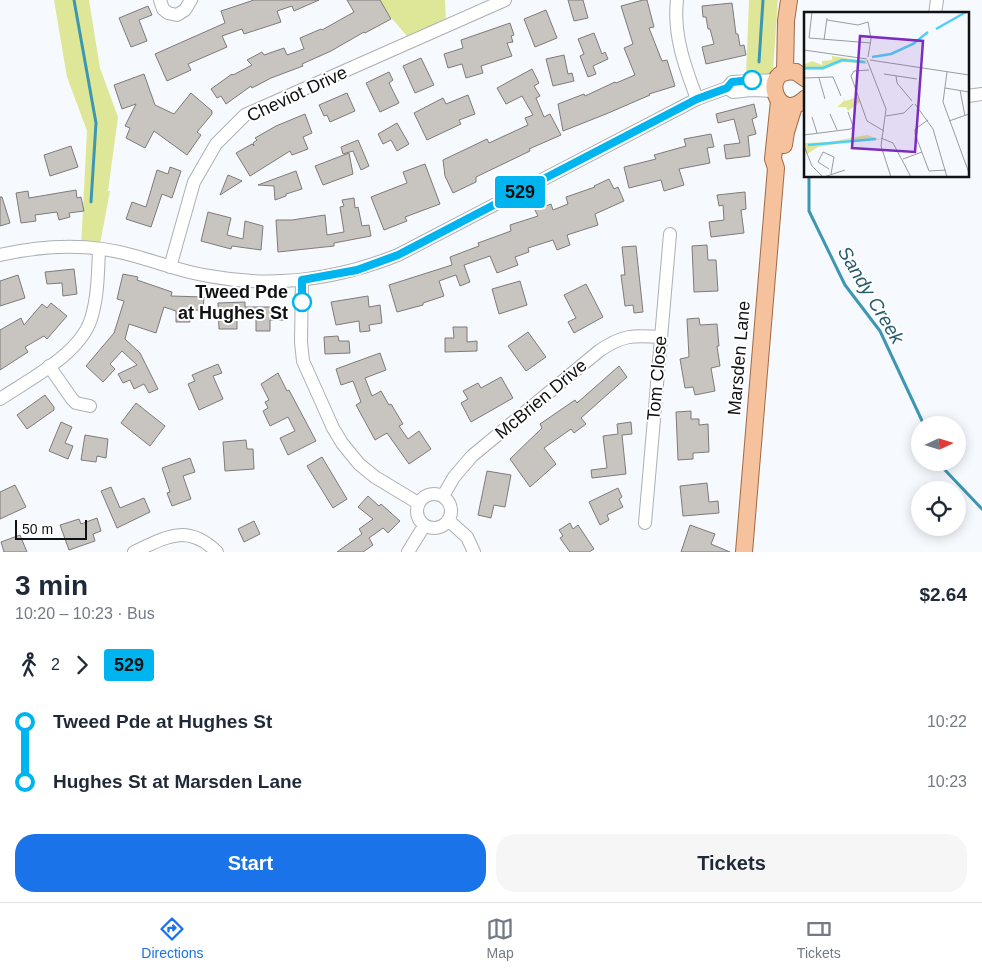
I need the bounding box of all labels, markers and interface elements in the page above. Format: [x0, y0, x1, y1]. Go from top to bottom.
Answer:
inset map [804, 12, 970, 178]
street label: Cheviot Drive [244, 62, 350, 126]
unlabelled marker [742, 70, 762, 90]
line badge: 529 [491, 176, 549, 208]
text: 529 [505, 182, 535, 202]
water label: Sandy Creek [834, 243, 909, 349]
place label: Tweed Pde at Hughes St [178, 282, 288, 323]
marker: Tweed Pde at Hughes St [292, 292, 312, 312]
street label: Marsden Lane [724, 300, 754, 416]
street label: Tom Close [643, 335, 671, 421]
street label: McBrien Drive [491, 355, 591, 443]
north arrow [911, 416, 966, 471]
map controls [911, 416, 966, 536]
button: locate [911, 481, 966, 536]
scale bar [15, 517, 88, 540]
text: 50 m [22, 521, 53, 537]
text: 3 min [15, 570, 88, 601]
text: $2.64 [919, 584, 967, 605]
text: 10:20 – 10:23 · Bus [15, 605, 155, 622]
icon: walk [15, 651, 43, 679]
icon: forward [68, 651, 96, 679]
text: 529 [114, 655, 144, 675]
text: 2 [51, 656, 60, 673]
text: Tweed Pde at Hughes St [53, 711, 272, 732]
text: 10:22 [927, 713, 967, 730]
text: Hughes St at Marsden Lane [53, 771, 302, 792]
text: 10:23 [927, 773, 967, 790]
button: Start [15, 834, 486, 892]
button: Tickets [496, 834, 967, 892]
tab: Directions [141, 915, 204, 961]
tab: Map [486, 915, 514, 961]
tab: Tickets [797, 915, 841, 961]

